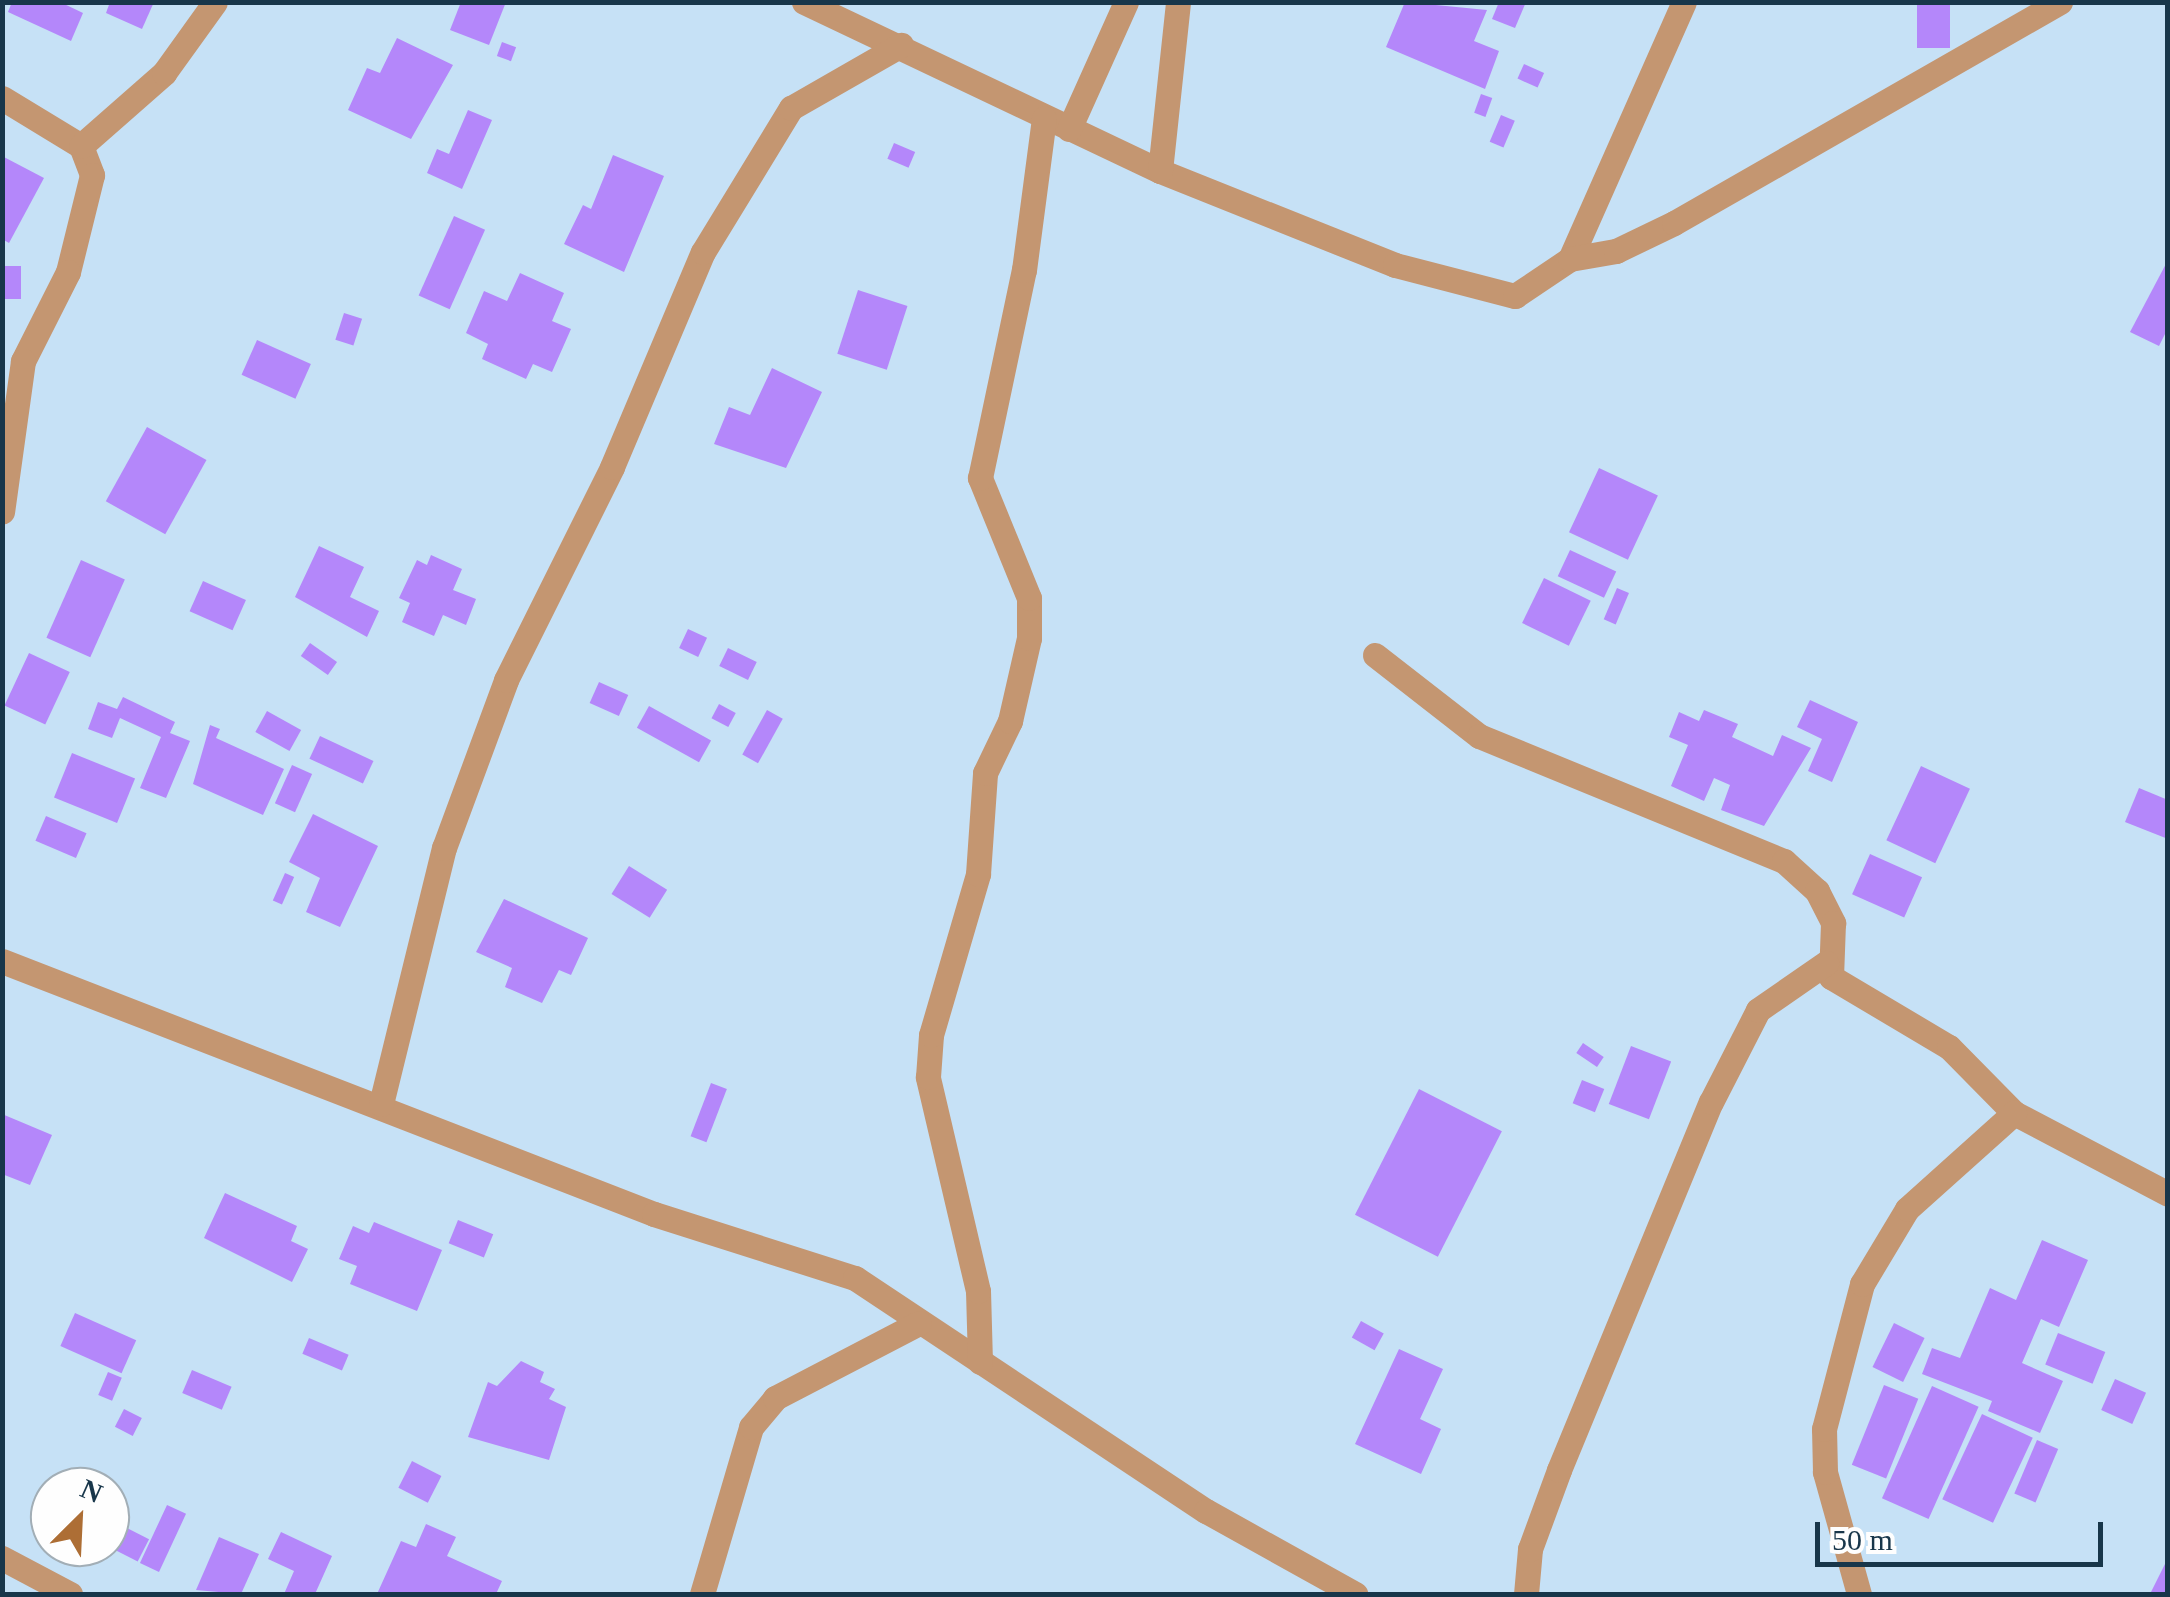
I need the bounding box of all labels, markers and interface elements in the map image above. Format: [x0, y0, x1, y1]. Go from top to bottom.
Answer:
north arrow [30, 1467, 130, 1567]
text: N [76, 1473, 107, 1509]
scale bar [1820, 1502, 2108, 1564]
text: 50 m [1832, 1523, 1893, 1556]

